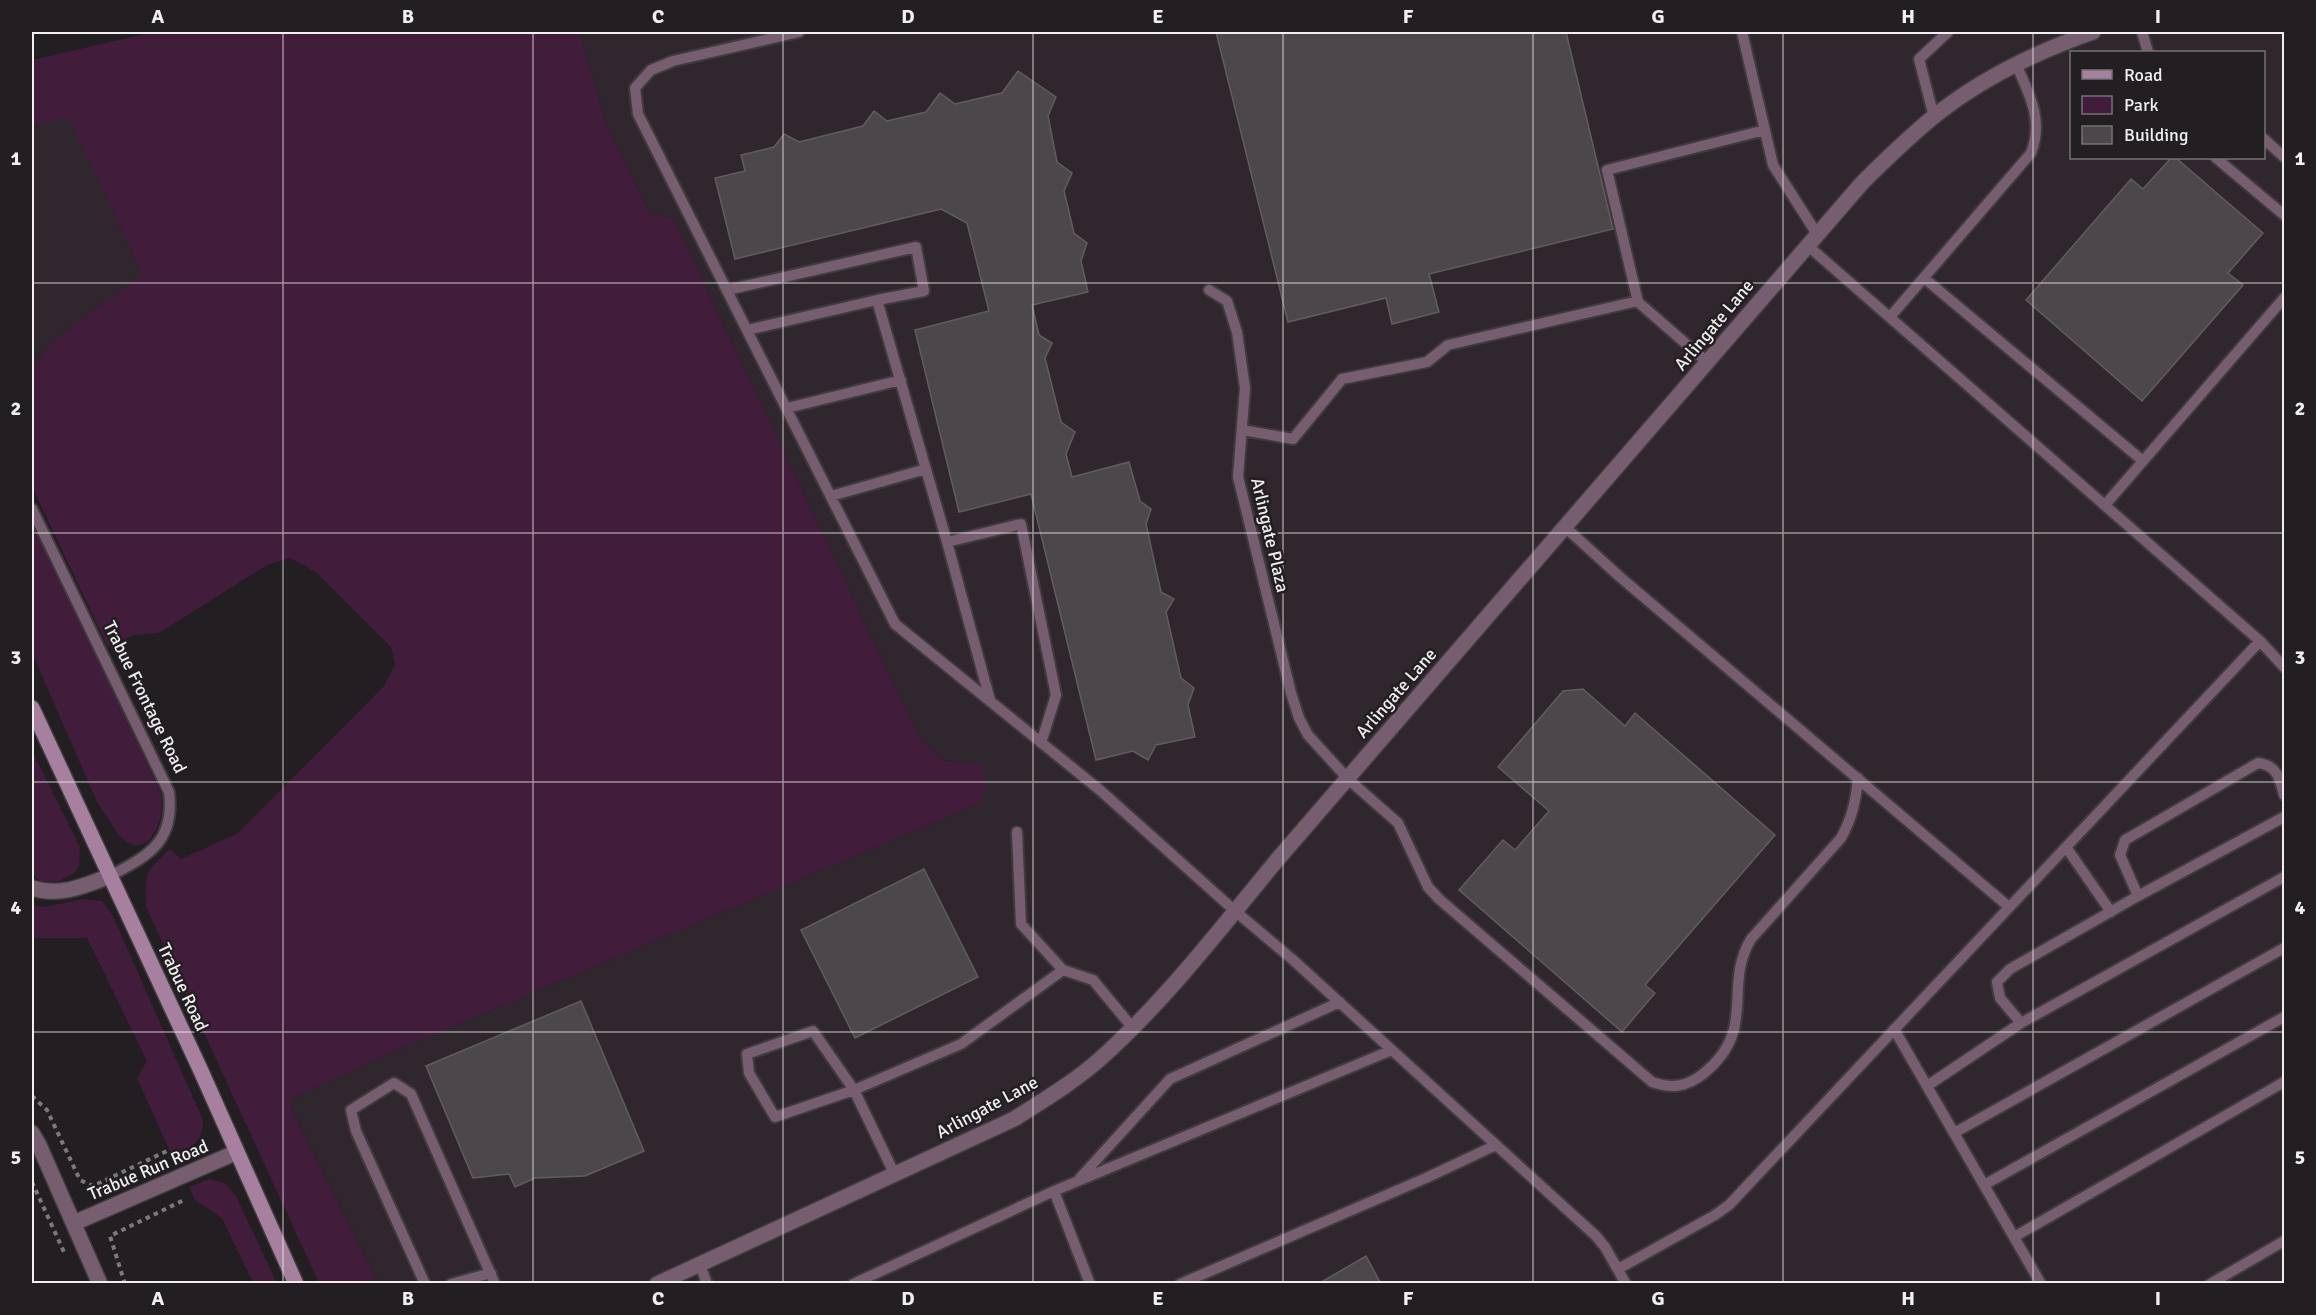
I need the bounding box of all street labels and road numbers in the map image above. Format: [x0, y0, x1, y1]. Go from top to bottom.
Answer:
street label: Arlingate Lane [1669, 275, 1759, 375]
street label: Arlingate Plaza [1246, 476, 1294, 594]
street label: Trabue Frontage Road [99, 617, 191, 777]
street label: Arlingate Lane [1351, 643, 1441, 743]
street label: Trabue Road [153, 940, 213, 1034]
street label: Arlingate Lane [932, 1071, 1042, 1143]
street label: Trabue Run Road [85, 1135, 211, 1205]

